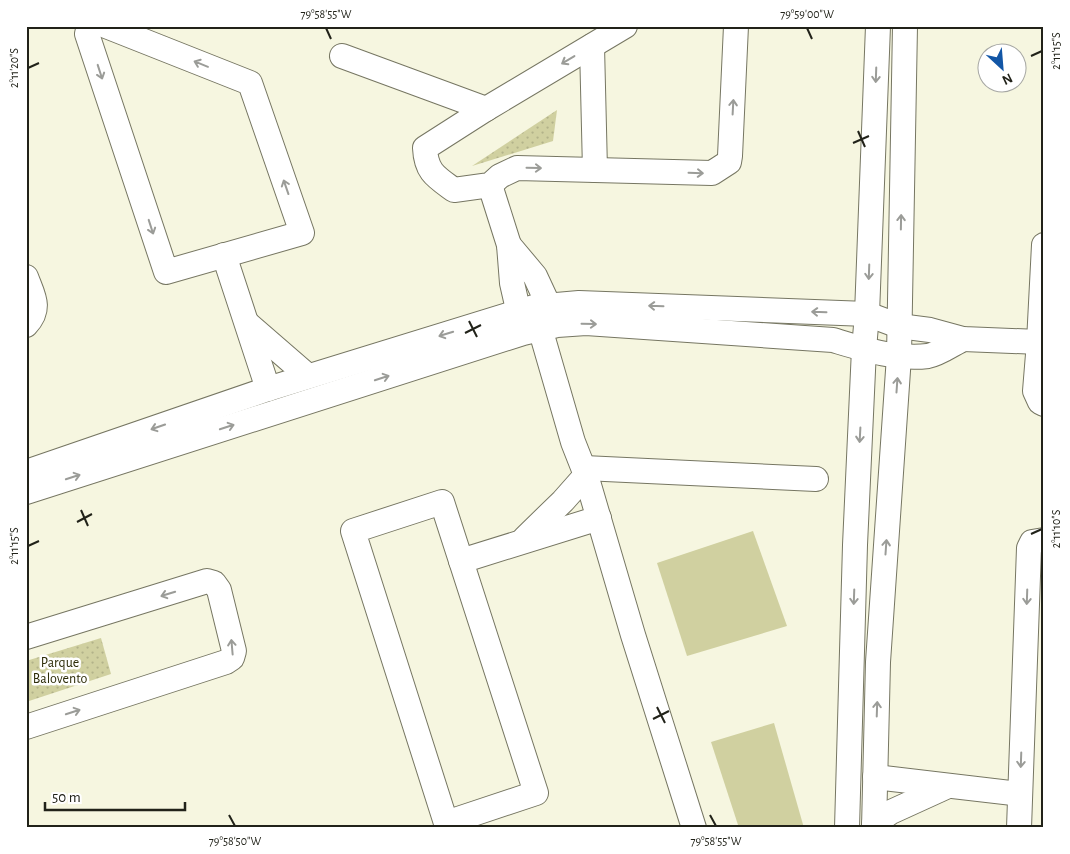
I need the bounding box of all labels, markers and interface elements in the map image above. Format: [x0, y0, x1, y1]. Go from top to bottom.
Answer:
text: 79°58'55"W [300, 8, 352, 20]
text: 79°59'00"W [780, 8, 834, 20]
text: 2°11'15"S [1050, 32, 1062, 70]
north arrow [978, 42, 1028, 92]
text: 2°11'20"S [8, 48, 20, 88]
one-way arrow [561, 55, 576, 65]
one-way arrow [194, 58, 209, 68]
one-way arrow [96, 64, 105, 80]
one-way arrow [872, 67, 881, 83]
text: N [1000, 70, 1015, 87]
one-way arrow [728, 99, 737, 115]
one-way arrow [526, 163, 542, 173]
one-way arrow [688, 168, 704, 177]
one-way arrow [281, 179, 290, 195]
one-way arrow [896, 215, 906, 231]
one-way arrow [147, 218, 157, 234]
one-way arrow [864, 264, 874, 280]
one-way arrow [649, 301, 665, 310]
one-way arrow [811, 307, 827, 317]
one-way arrow [581, 319, 597, 329]
one-way arrow [438, 329, 454, 339]
one-way arrow [374, 372, 390, 382]
one-way arrow [892, 377, 901, 393]
one-way arrow [219, 421, 235, 431]
one-way arrow [150, 422, 166, 432]
one-way arrow [856, 426, 865, 442]
one-way arrow [64, 471, 80, 481]
text: 2°11'10"S [1050, 509, 1062, 548]
text: 2°11'15"S [8, 527, 20, 565]
one-way arrow [881, 539, 891, 555]
one-way arrow [849, 588, 859, 605]
one-way arrow [1022, 588, 1032, 605]
one-way arrow [160, 589, 176, 599]
one-way arrow [227, 639, 236, 655]
park label: Parque Balovento [33, 656, 87, 686]
one-way arrow [872, 701, 882, 718]
one-way arrow [64, 706, 80, 716]
one-way arrow [1016, 751, 1026, 767]
scale bar [45, 779, 185, 811]
text: 50 m [52, 790, 81, 805]
text: 79°58'50"W [209, 835, 262, 847]
text: 79°58'55"W [690, 835, 742, 847]

